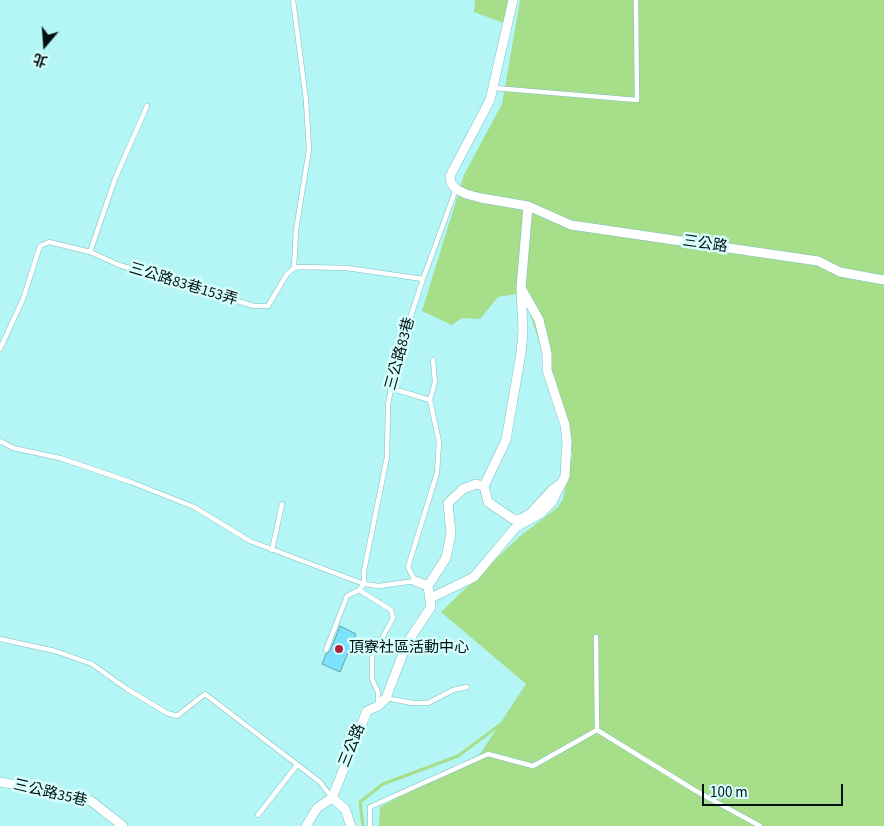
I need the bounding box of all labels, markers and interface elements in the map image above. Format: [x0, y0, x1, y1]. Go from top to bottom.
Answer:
north arrow [20, 20, 70, 70]
text: 北 [31, 48, 50, 71]
street label: 三公路 [681, 233, 729, 257]
street label: 三公路83巷153弄 [127, 260, 239, 310]
street label: 三公路83巷 [383, 315, 419, 393]
place label: 頂寮社區活動中心 [349, 640, 469, 658]
marker: 頂寮社區活動中心 [333, 643, 345, 655]
street label: 三公路 [336, 722, 370, 770]
scale bar [704, 774, 845, 806]
street label: 三公路35巷 [11, 777, 89, 811]
text: 100 m [710, 782, 748, 803]

